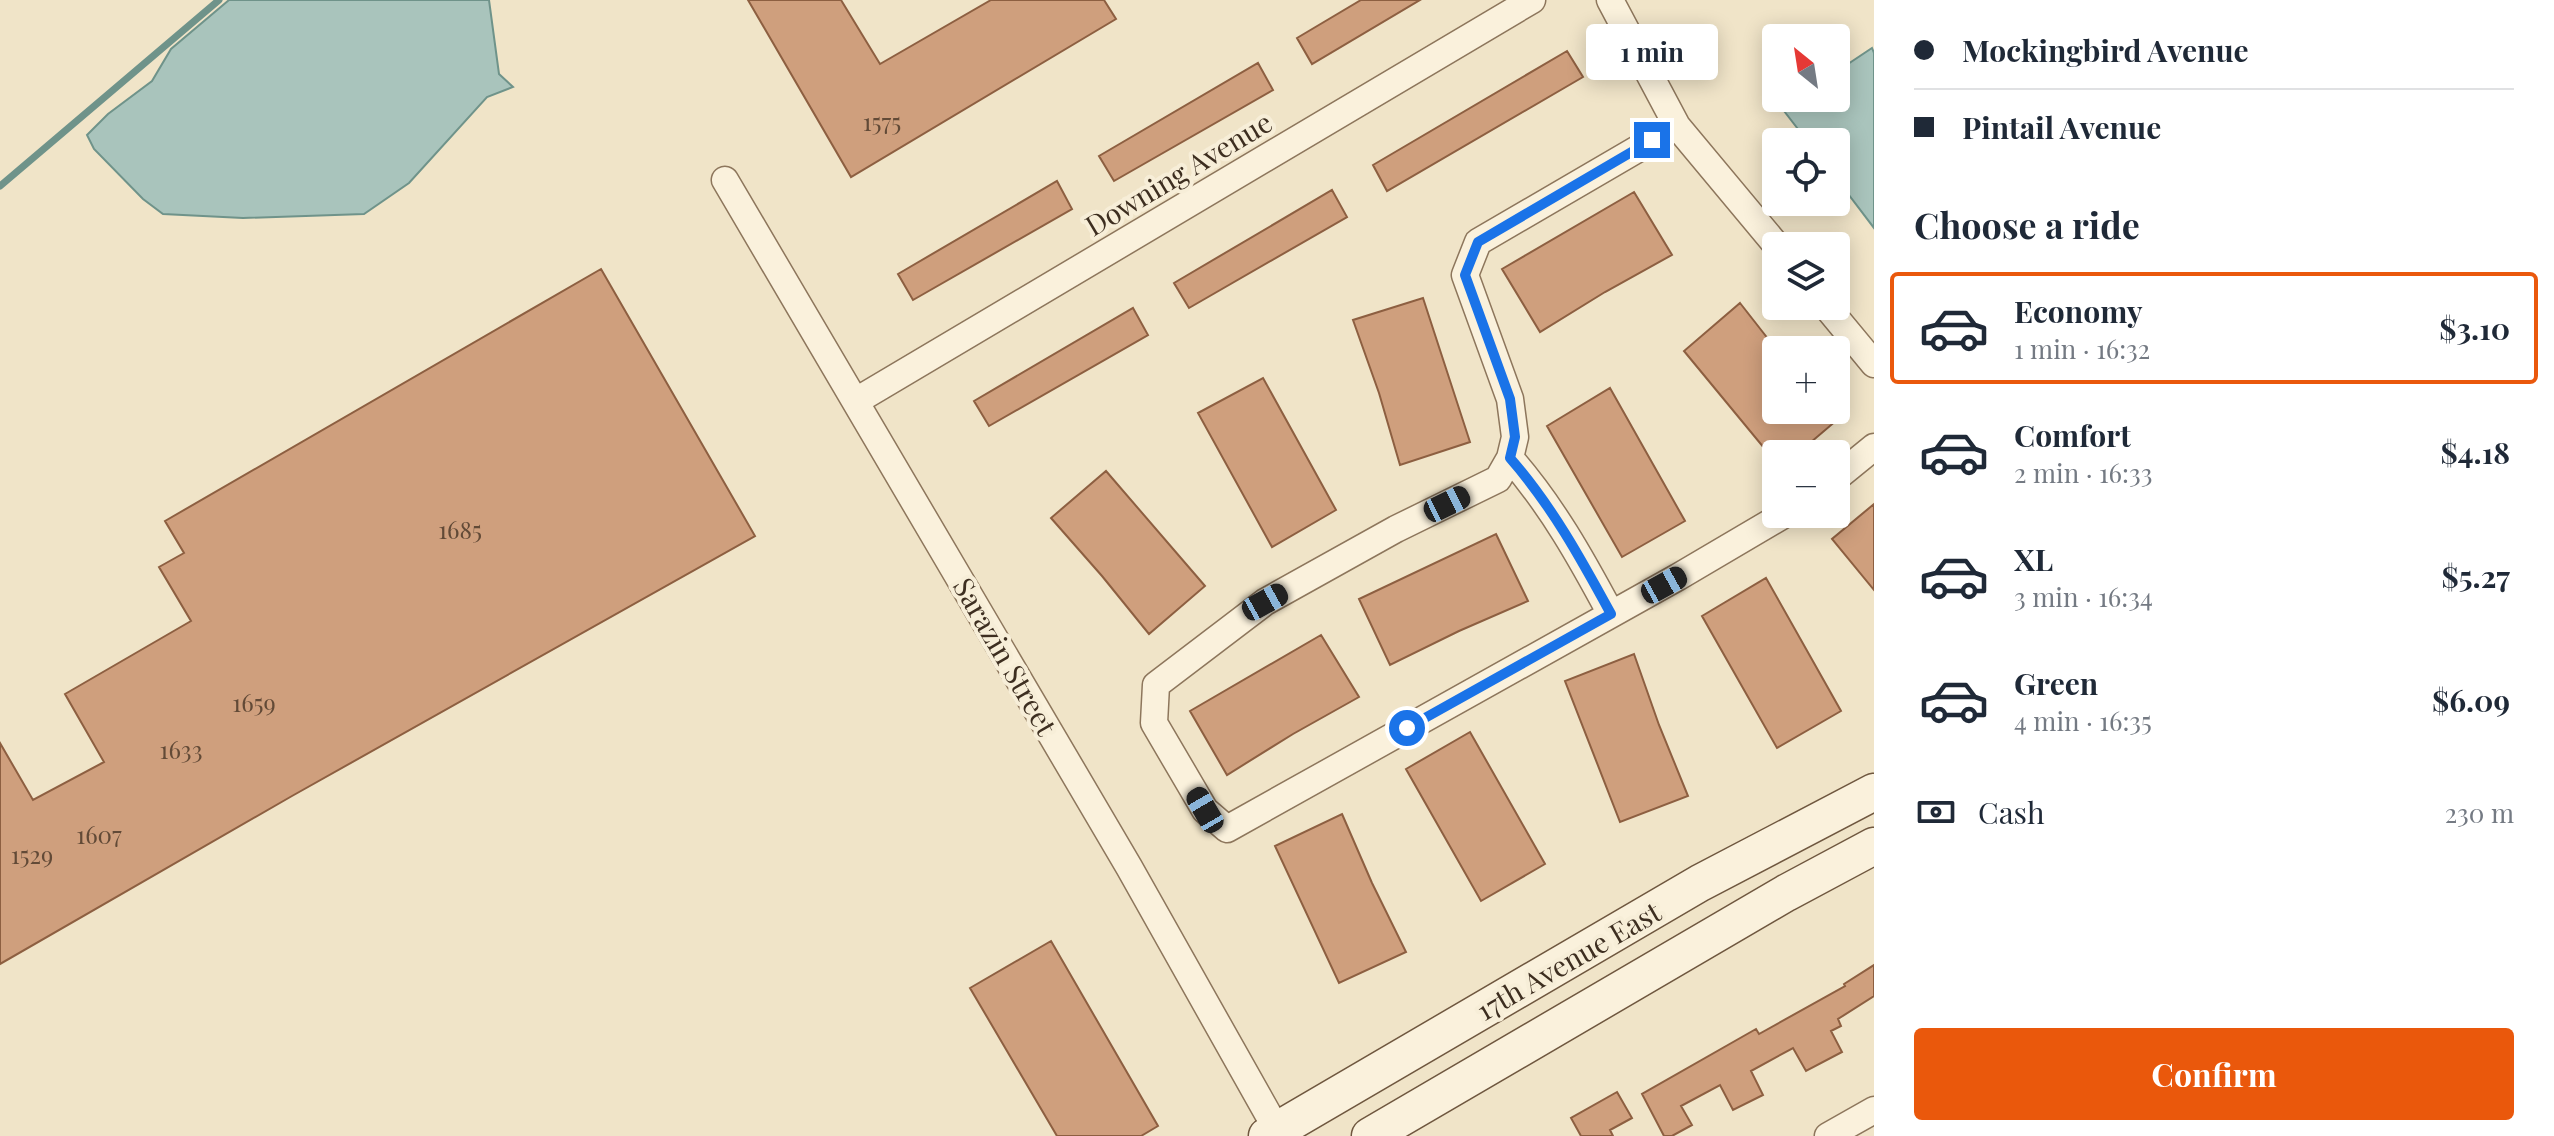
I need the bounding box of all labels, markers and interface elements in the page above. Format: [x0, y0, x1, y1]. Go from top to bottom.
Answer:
callout: 1 min [1586, 24, 1718, 80]
north arrow [1762, 24, 1850, 112]
map controls [1762, 24, 1850, 528]
text: Mockingbird Avenue [1962, 30, 2249, 70]
text: 1 min [1620, 34, 1684, 69]
street label: Downing Avenue [1078, 103, 1278, 243]
house number: 1575 [863, 105, 901, 137]
text: Pintail Avenue [1962, 107, 2161, 147]
route end [1634, 122, 1670, 158]
button: locate [1762, 128, 1850, 216]
text: Choose a ride [1914, 200, 2140, 248]
button: layers [1762, 232, 1850, 320]
text: Economy [2014, 291, 2143, 331]
icon: car [1918, 292, 1990, 364]
text: $3.10 [2439, 308, 2510, 348]
text: 1 min · 16:32 [2014, 331, 2150, 366]
button: + [1762, 336, 1850, 424]
text: Comfort [2014, 415, 2131, 455]
icon: car [1918, 416, 1990, 488]
text: $4.18 [2441, 432, 2510, 472]
button: − [1762, 440, 1850, 528]
text: 2 min · 16:33 [2014, 455, 2152, 490]
car [1420, 483, 1474, 525]
house number: 1685 [438, 513, 482, 545]
text: XL [2014, 539, 2053, 579]
icon: car [1918, 540, 1990, 612]
text: $5.27 [2442, 556, 2510, 596]
car [1637, 563, 1691, 607]
street label: Sarazin Street [946, 571, 1067, 742]
text: 3 min · 16:34 [2014, 579, 2153, 614]
car [1238, 580, 1292, 624]
text: Green [2014, 663, 2098, 703]
icon: car [1918, 664, 1990, 736]
text: $6.09 [2432, 680, 2510, 720]
house number: 1659 [232, 686, 276, 718]
text: 4 min · 16:35 [2014, 703, 2152, 738]
route start [1389, 710, 1425, 746]
house number: 1633 [160, 733, 202, 765]
car [1183, 783, 1227, 837]
icon: cash [1914, 790, 1958, 834]
text: Cash [1978, 792, 2045, 832]
text: 230 m [2445, 795, 2514, 830]
house number: 1607 [76, 818, 122, 850]
house number: 1529 [11, 838, 53, 870]
street label: 17th Avenue East [1469, 892, 1668, 1028]
button: Confirm [1914, 1028, 2514, 1120]

